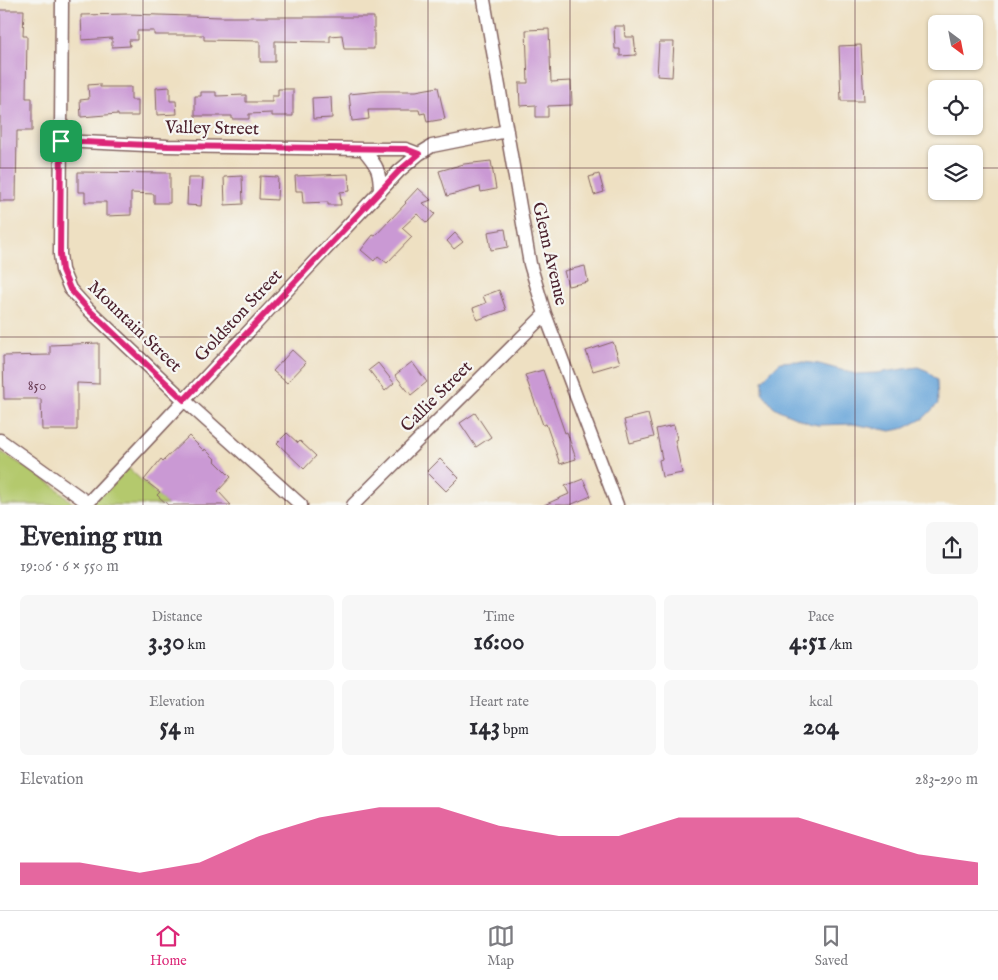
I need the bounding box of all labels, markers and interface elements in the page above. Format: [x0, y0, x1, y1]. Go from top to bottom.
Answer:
north arrow [928, 15, 982, 70]
map controls [928, 15, 983, 200]
button: locate [928, 80, 983, 135]
street label: Valley Street [164, 117, 259, 141]
pin [40, 120, 82, 162]
icon: arrive [47, 127, 75, 155]
button: layers [928, 145, 983, 200]
street label: Glenn Avenue [526, 200, 572, 308]
street label: Goldston Street [190, 265, 288, 367]
street label: Mountain Street [82, 276, 186, 378]
street label: Callie Street [396, 356, 478, 438]
house number: 850 [28, 376, 46, 395]
text: Evening run [20, 520, 163, 555]
button: share [926, 522, 978, 574]
text: 19:06 · 6 × 550 m [20, 557, 119, 577]
text: Distance [152, 608, 202, 626]
text: Time [483, 608, 515, 626]
text: Pace [808, 608, 834, 626]
text: 3.30 [148, 626, 184, 658]
text: 16:00 [473, 626, 525, 658]
text: 4:51 [789, 626, 827, 658]
text: km [184, 636, 206, 654]
text: /km [827, 636, 853, 654]
text: Elevation [149, 693, 205, 711]
text: Heart rate [469, 693, 529, 711]
text: kcal [809, 693, 833, 711]
text: 54 [159, 711, 181, 743]
text: 143 [469, 711, 500, 743]
text: 204 [803, 711, 839, 743]
text: m [181, 721, 195, 739]
text: bpm [500, 721, 529, 739]
text: Elevation [20, 770, 83, 790]
text: 283–290 m [915, 770, 978, 790]
tab: Home [150, 922, 187, 970]
tab: Map [487, 922, 515, 970]
tab: Saved [815, 922, 848, 970]

